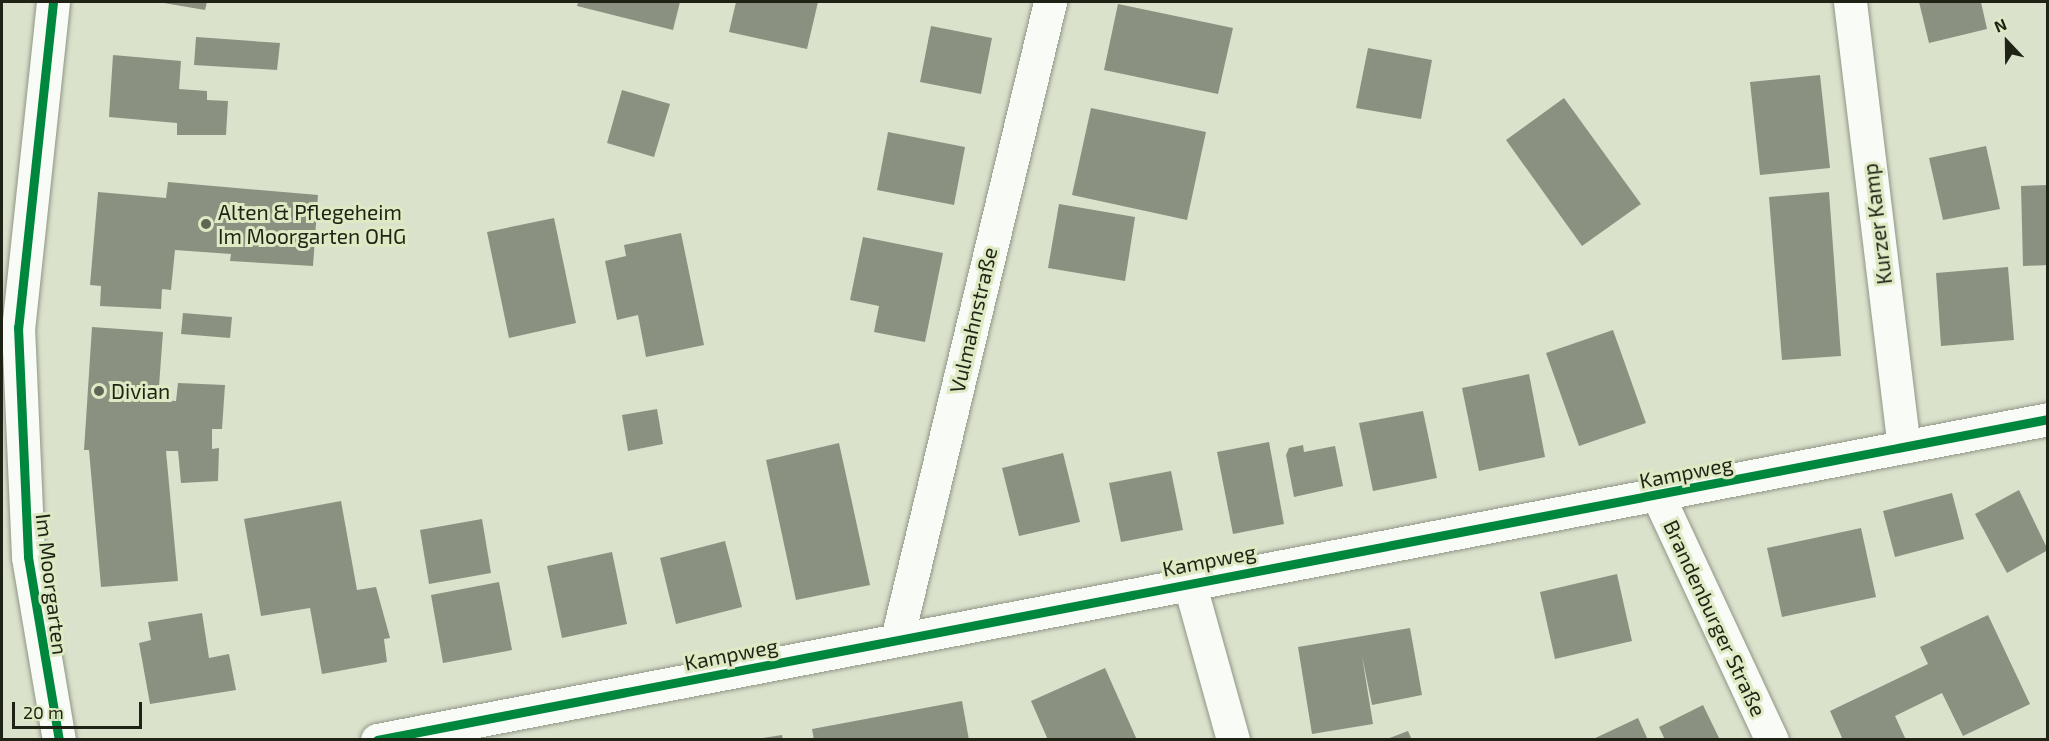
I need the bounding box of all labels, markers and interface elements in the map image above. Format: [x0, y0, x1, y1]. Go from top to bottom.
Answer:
north arrow [1977, 12, 2037, 72]
text: N [1991, 14, 2009, 36]
street label: Kurzer Kamp [1857, 162, 1897, 286]
place label: Alten & Pflegeheim Im Moorgarten OHG [218, 199, 406, 249]
marker: Alten & Pflegeheim Im Moorgarten OHG [199, 217, 213, 231]
street label: Vulmahnstraße [944, 245, 1002, 395]
place label: Divian [111, 378, 170, 404]
marker: Divian [92, 384, 106, 398]
street label: Kampweg [1637, 451, 1735, 493]
street label: Im Moorgarten [31, 512, 73, 656]
street label: Brandenburger Straße [1658, 516, 1772, 720]
street label: Kampweg [1160, 539, 1258, 581]
street label: Kampweg [682, 633, 780, 675]
scale bar [15, 690, 146, 728]
text: 20 m [23, 701, 64, 723]

